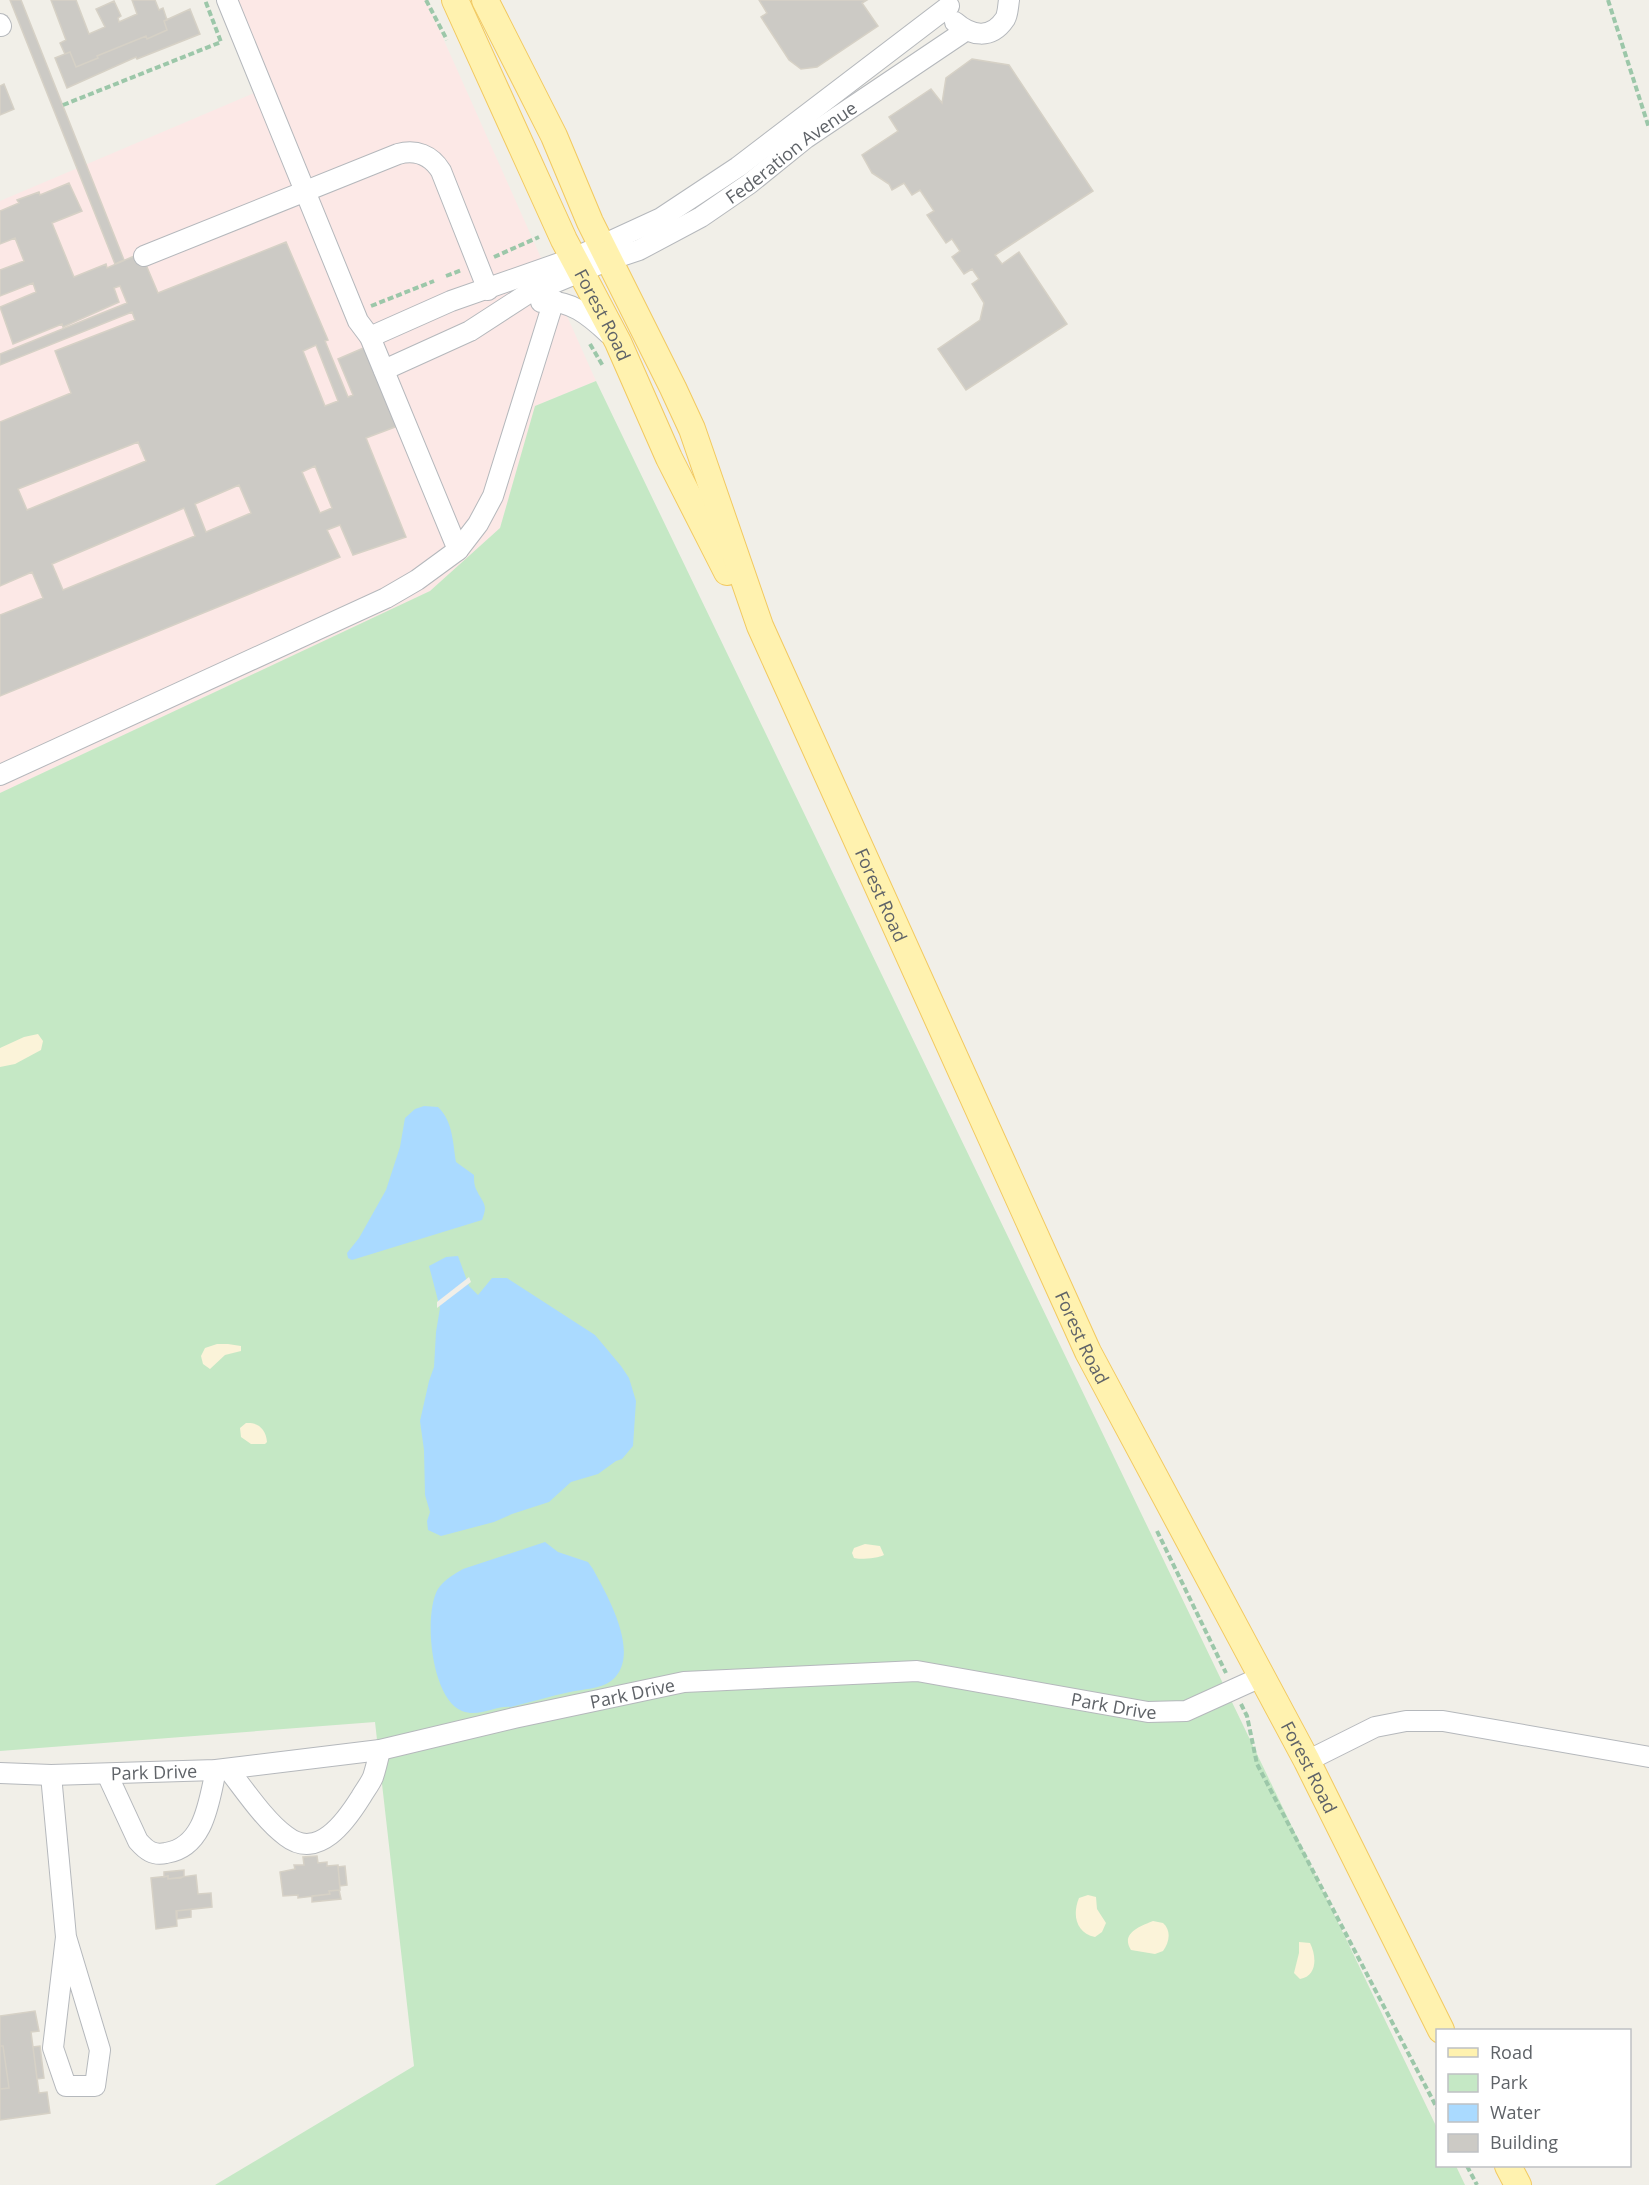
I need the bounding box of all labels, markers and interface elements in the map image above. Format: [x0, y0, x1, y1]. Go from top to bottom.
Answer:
street label: Federation Avenue [721, 95, 861, 209]
street label: Forest Road [569, 265, 637, 364]
street label: Forest Road [850, 844, 913, 946]
street label: Forest Road [1050, 1287, 1115, 1388]
street label: Park Drive [588, 1672, 677, 1714]
street label: Park Drive [1069, 1687, 1157, 1724]
street label: Forest Road [1276, 1717, 1343, 1817]
street label: Park Drive [110, 1759, 197, 1785]
legend [1436, 2029, 1631, 2167]
text: Road [1490, 2040, 1533, 2064]
text: Park [1490, 2070, 1528, 2094]
text: Water [1490, 2100, 1541, 2124]
text: Building [1490, 2130, 1558, 2154]

